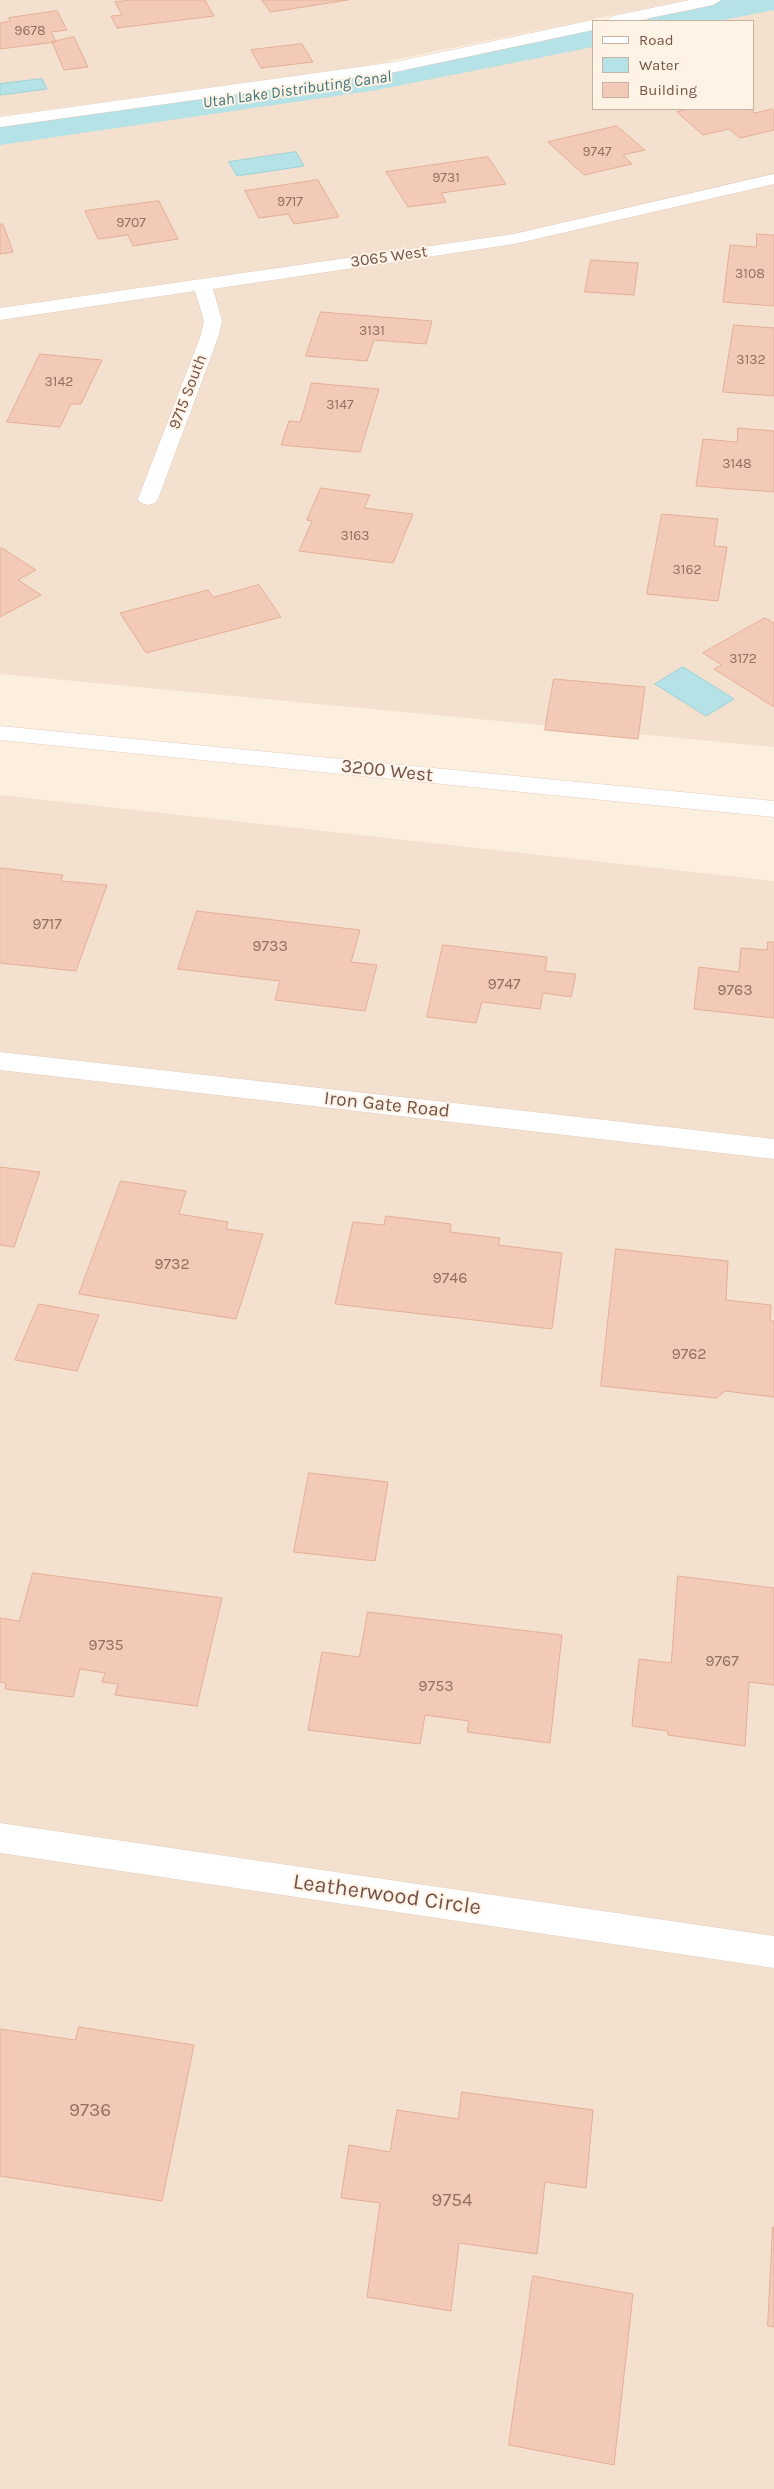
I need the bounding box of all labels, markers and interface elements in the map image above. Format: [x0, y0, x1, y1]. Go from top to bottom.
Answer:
legend [592, 20, 754, 110]
house number: 9678 [14, 23, 46, 39]
text: Road [639, 31, 674, 49]
text: Water [639, 56, 679, 74]
water label: Utah Lake Distributing Canal [202, 67, 392, 113]
text: Building [639, 81, 697, 99]
house number: 9747 [582, 144, 612, 160]
house number: 9731 [432, 170, 460, 186]
house number: 9717 [277, 194, 303, 210]
house number: 9707 [116, 215, 146, 231]
street label: 3065 West [349, 242, 429, 272]
house number: 3108 [735, 266, 765, 282]
house number: 3131 [359, 323, 385, 339]
street label: 9715 South [165, 352, 211, 432]
house number: 3132 [736, 352, 766, 368]
house number: 3142 [45, 374, 73, 390]
house number: 3147 [326, 397, 354, 413]
house number: 3148 [722, 456, 752, 472]
house number: 3163 [340, 528, 370, 544]
house number: 3162 [672, 562, 702, 578]
house number: 3172 [729, 651, 757, 667]
street label: 3200 West [340, 755, 434, 787]
house number: 9717 [32, 914, 62, 934]
house number: 9733 [252, 936, 288, 956]
house number: 9747 [487, 974, 521, 994]
house number: 9763 [717, 980, 753, 1000]
street label: Iron Gate Road [323, 1087, 451, 1123]
house number: 9732 [154, 1254, 190, 1274]
house number: 9746 [433, 1268, 467, 1288]
house number: 9762 [671, 1344, 707, 1364]
house number: 9735 [88, 1635, 124, 1655]
house number: 9767 [705, 1651, 739, 1671]
house number: 9753 [418, 1676, 454, 1696]
street label: Leatherwood Circle [291, 1869, 483, 1921]
house number: 9736 [69, 2100, 111, 2122]
house number: 9754 [431, 2190, 473, 2212]

